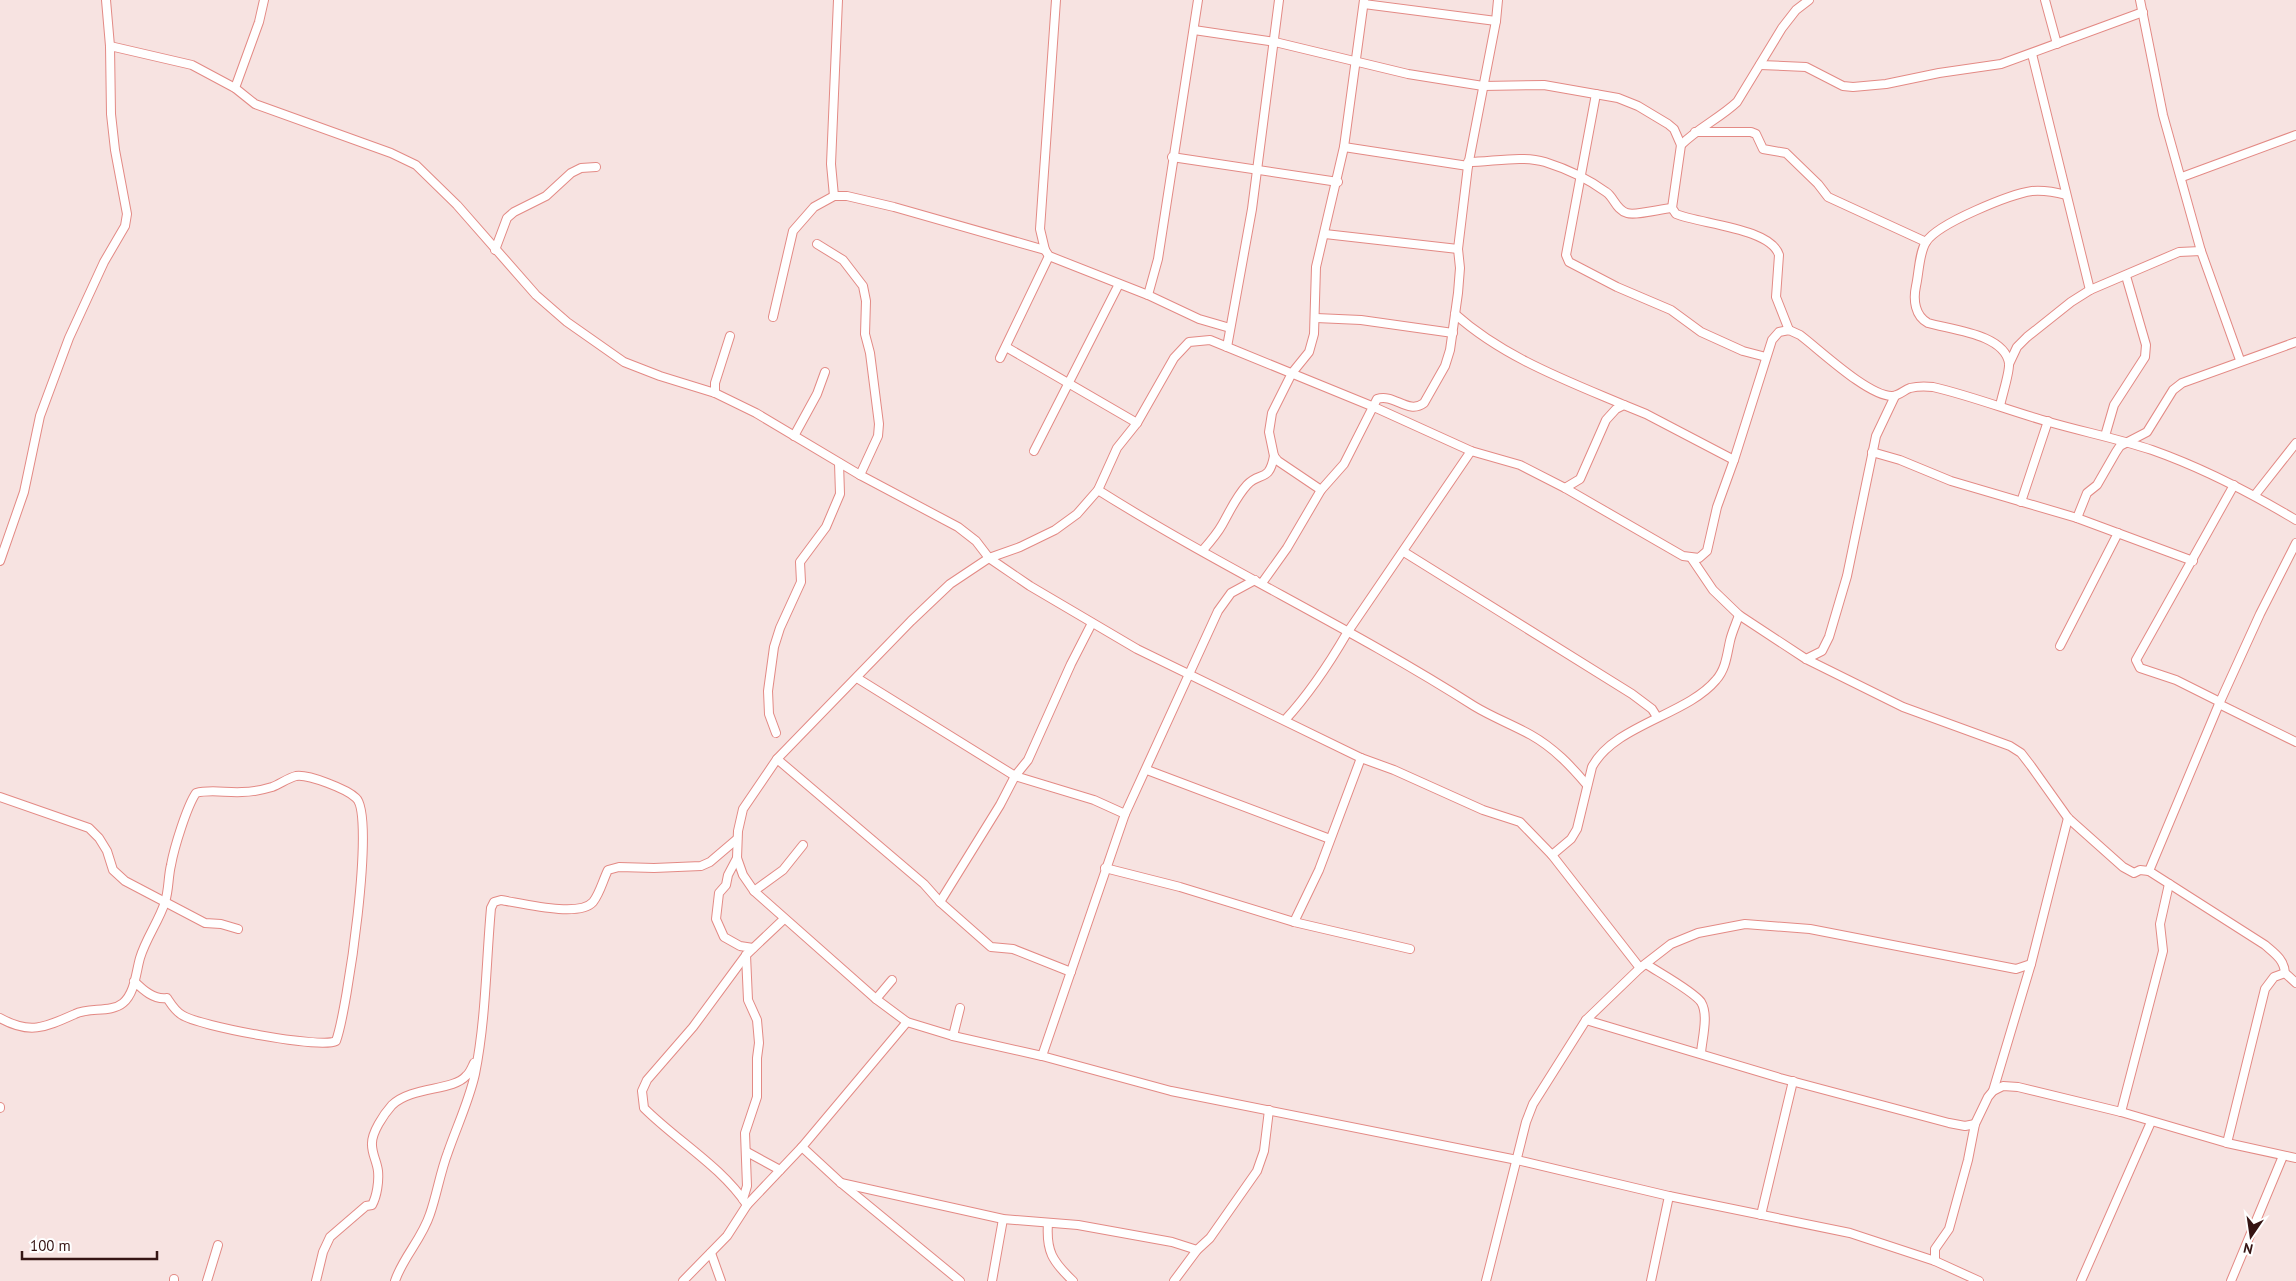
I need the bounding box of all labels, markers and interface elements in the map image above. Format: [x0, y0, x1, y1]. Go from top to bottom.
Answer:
north arrow [2226, 1211, 2276, 1261]
scale bar [22, 1228, 158, 1260]
text: 100 m [30, 1236, 71, 1255]
text: N [2242, 1239, 2255, 1258]

